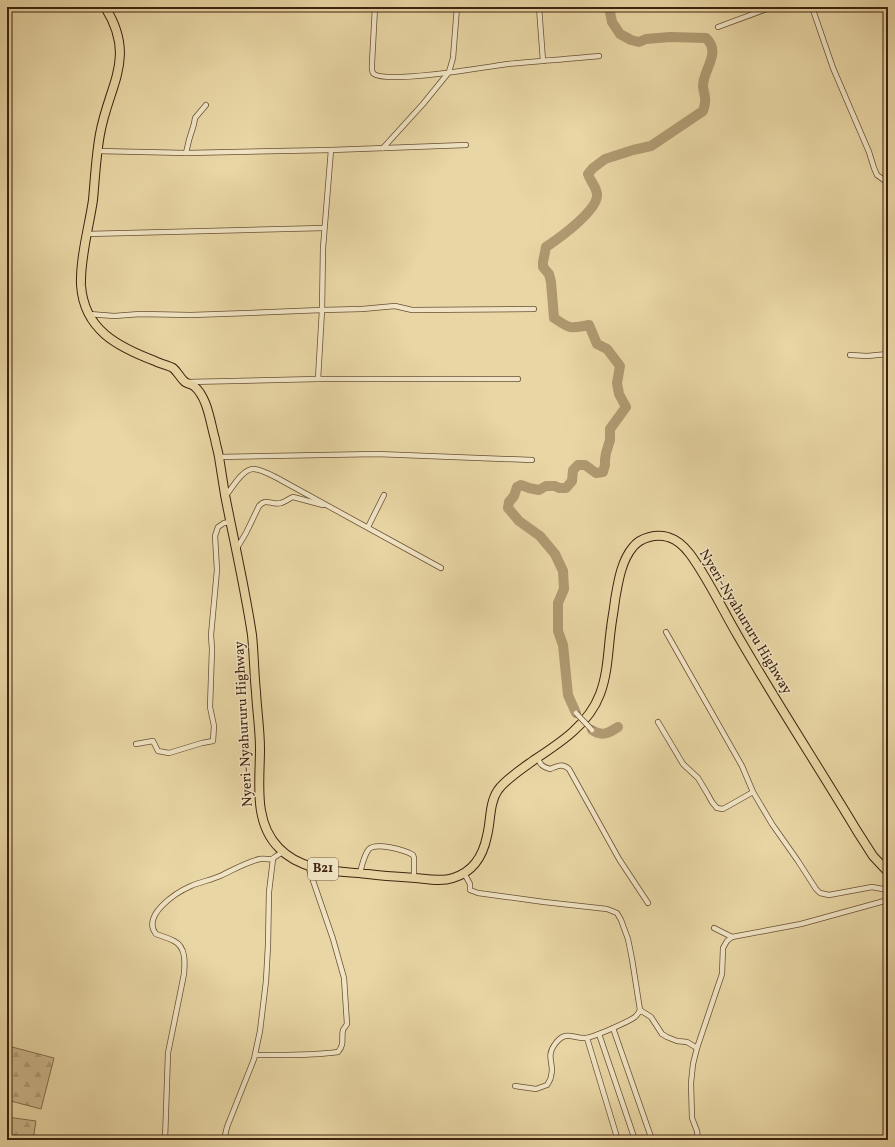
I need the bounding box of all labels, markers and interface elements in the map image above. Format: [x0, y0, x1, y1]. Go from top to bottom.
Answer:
street label: Nyeri-Nyahururu Highway [694, 546, 796, 698]
street label: Nyeri-Nyahururu Highway [230, 640, 258, 807]
road number: B21 [308, 858, 338, 880]

